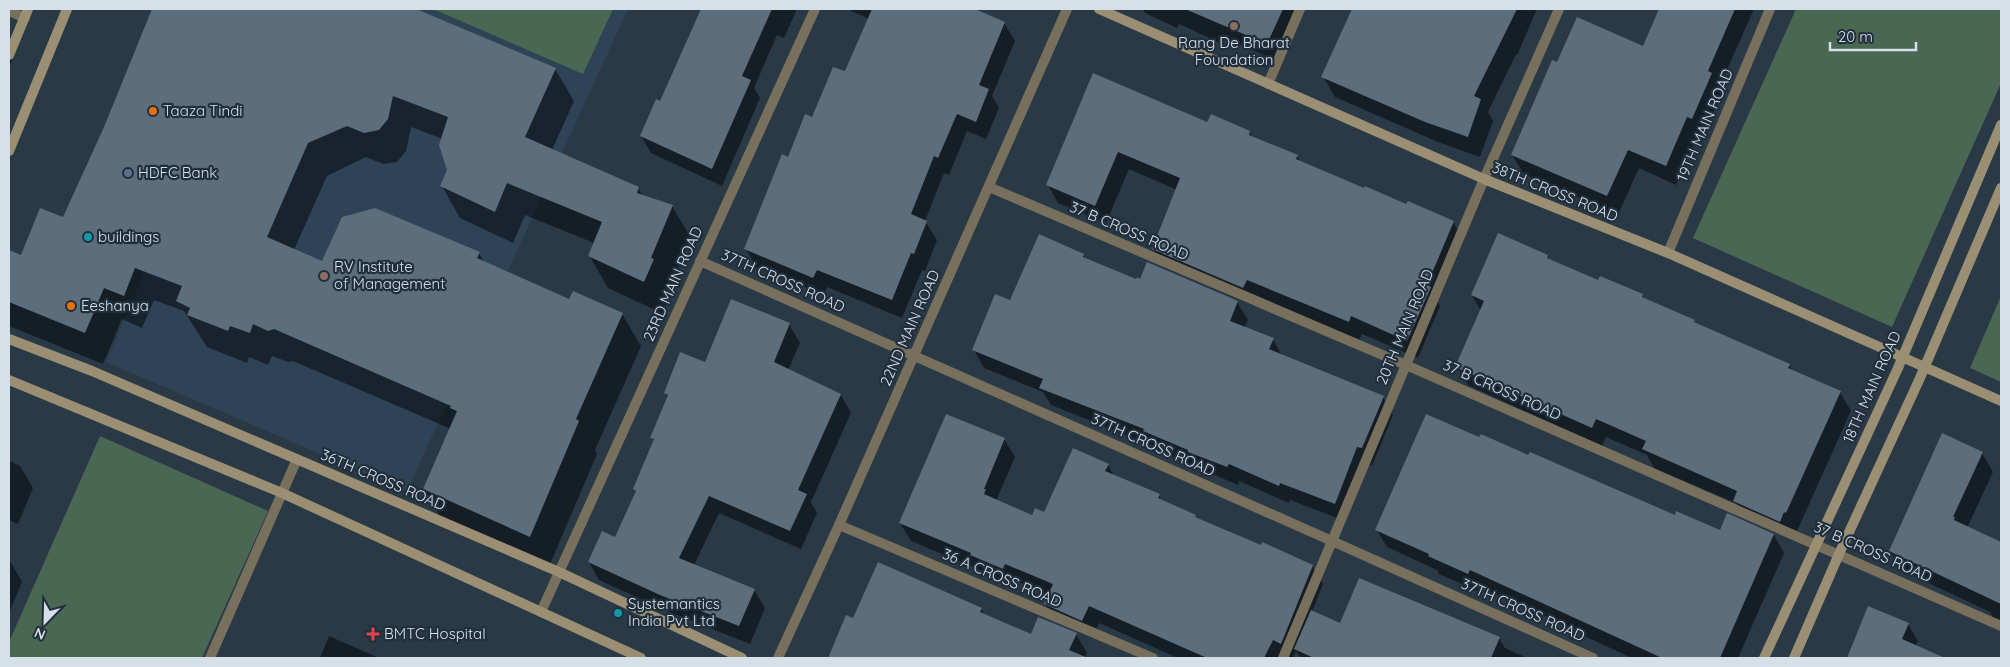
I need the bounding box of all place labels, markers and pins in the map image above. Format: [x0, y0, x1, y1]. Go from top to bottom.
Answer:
marker: Rang De Bharat Foundation [1228, 20, 1240, 32]
place label: Rang De Bharat Foundation [1178, 33, 1290, 69]
place label: Taaza Tindi [163, 101, 243, 120]
marker: Taaza Tindi [147, 105, 159, 117]
place label: HDFC Bank [138, 163, 217, 182]
marker: HDFC Bank [122, 167, 134, 179]
place label: buildings [98, 227, 159, 246]
marker: buildings [82, 231, 94, 243]
place label: RV Institute of Management [334, 257, 445, 293]
marker: RV Institute of Management [318, 270, 330, 282]
place label: Eeshanya [81, 296, 149, 315]
marker: Eeshanya [65, 300, 77, 312]
place label: Systemantics India Pvt Ltd [628, 594, 720, 630]
marker: Systemantics India Pvt Ltd [612, 607, 624, 619]
place label: BMTC Hospital [384, 624, 486, 643]
marker: BMTC Hospital [366, 627, 380, 641]

